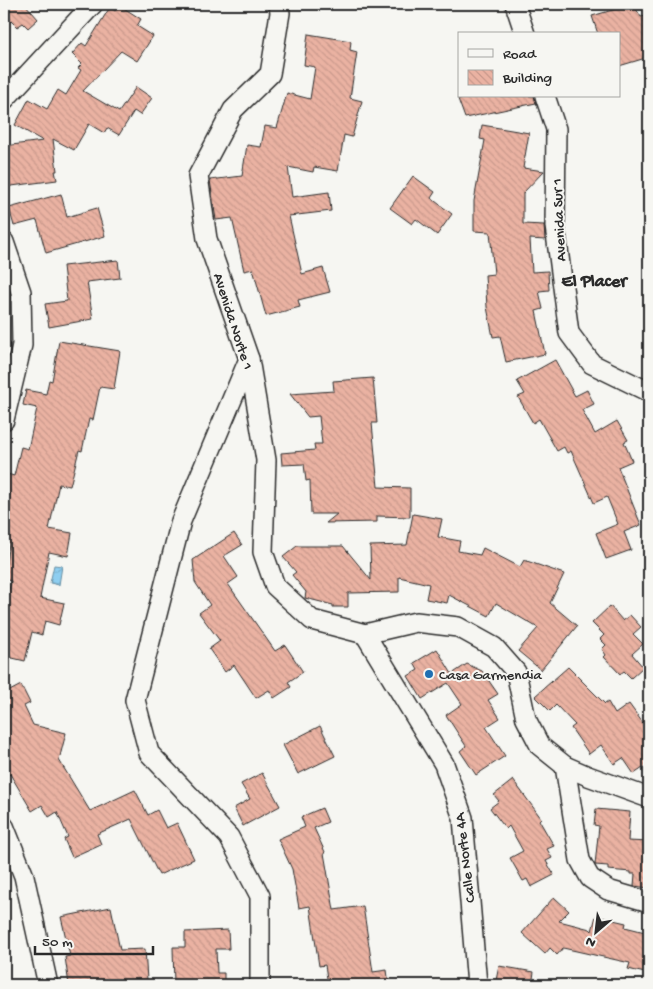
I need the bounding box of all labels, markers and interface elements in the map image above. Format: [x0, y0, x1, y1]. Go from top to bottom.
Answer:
legend [458, 32, 620, 98]
text: Road [503, 46, 537, 64]
text: Building [502, 70, 552, 88]
street label: Avenida Sur 1 [549, 178, 571, 262]
street label: Avenida Norte 1 [208, 271, 256, 372]
district label: El Placer [561, 272, 629, 293]
place label: Casa Garmendia [439, 667, 543, 685]
marker: Casa Garmendia [423, 668, 435, 680]
street label: Calle Norte 4A [451, 811, 480, 904]
north arrow [570, 906, 620, 956]
scale bar [35, 924, 152, 956]
text: N [583, 932, 599, 951]
text: 50 m [42, 934, 73, 952]

